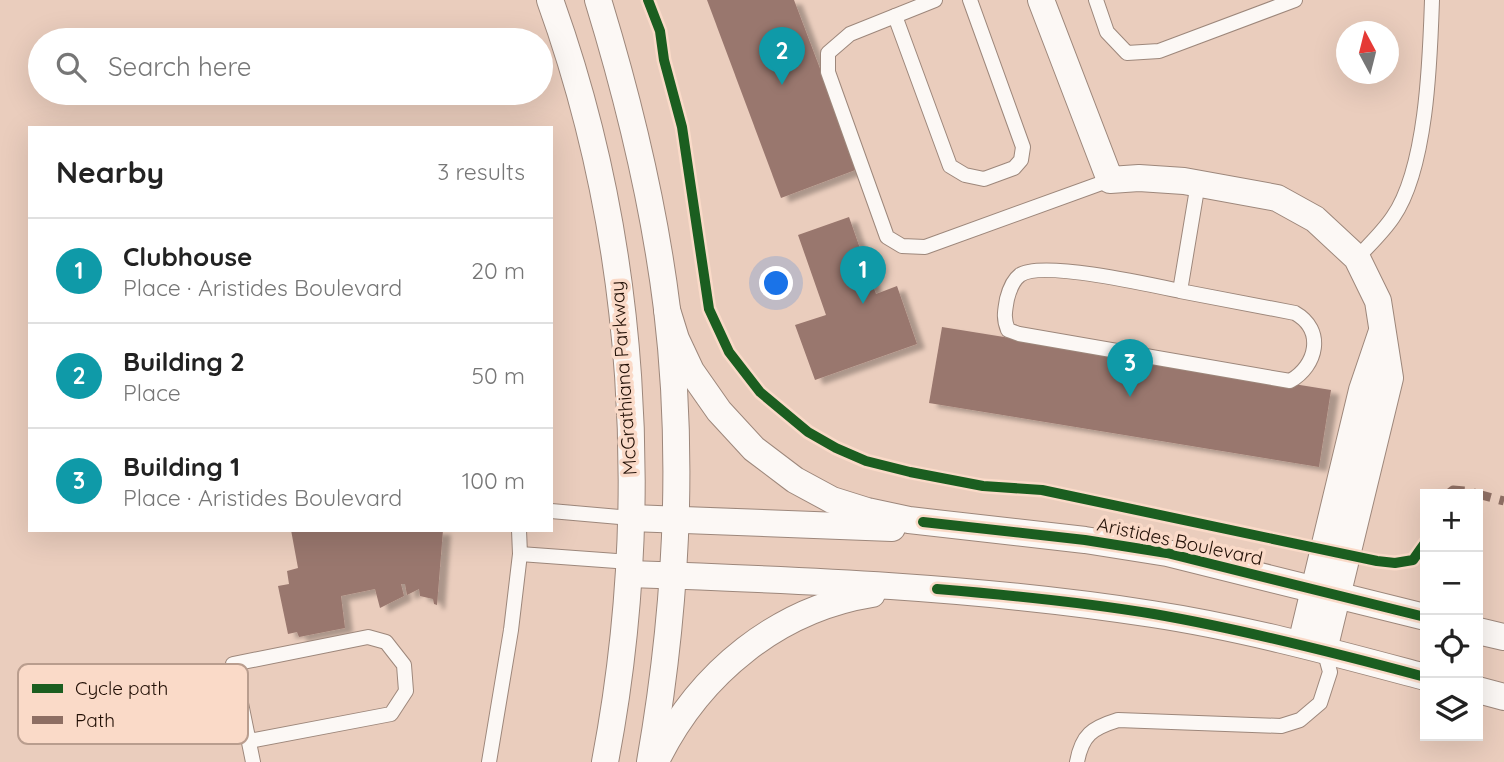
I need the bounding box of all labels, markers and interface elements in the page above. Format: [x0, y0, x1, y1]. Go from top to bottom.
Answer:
north arrow [1336, 21, 1399, 84]
pin: 2 [759, 27, 805, 85]
search box [28, 28, 553, 105]
icon: search [52, 48, 90, 86]
text: Search here [108, 50, 252, 83]
text: Nearby [56, 153, 164, 191]
text: 3 results [437, 157, 525, 186]
text: Clubhouse [123, 240, 252, 273]
pin: 1 [840, 246, 886, 304]
text: 1 [75, 256, 83, 285]
text: 20 m [471, 256, 525, 285]
your location [759, 266, 793, 300]
text: Place · Aristides Boulevard [123, 273, 402, 302]
street label: McGrathiana Parkway [604, 280, 642, 476]
pin: 3 [1107, 339, 1153, 397]
text: Building 2 [123, 345, 245, 378]
text: 2 [72, 361, 86, 390]
text: 50 m [472, 361, 525, 390]
text: Place [123, 378, 181, 407]
text: Building 1 [123, 450, 240, 483]
text: 3 [73, 466, 85, 495]
text: 100 m [462, 466, 525, 495]
text: Place · Aristides Boulevard [123, 483, 402, 512]
map controls [1420, 489, 1483, 741]
button: + [1420, 489, 1483, 552]
street label: Aristides Boulevard [1095, 512, 1265, 570]
button: − [1420, 552, 1483, 615]
button: locate [1420, 615, 1483, 678]
legend [18, 664, 248, 744]
text: Cycle path [75, 676, 168, 700]
button: layers [1420, 678, 1483, 741]
text: Path [75, 708, 115, 732]

